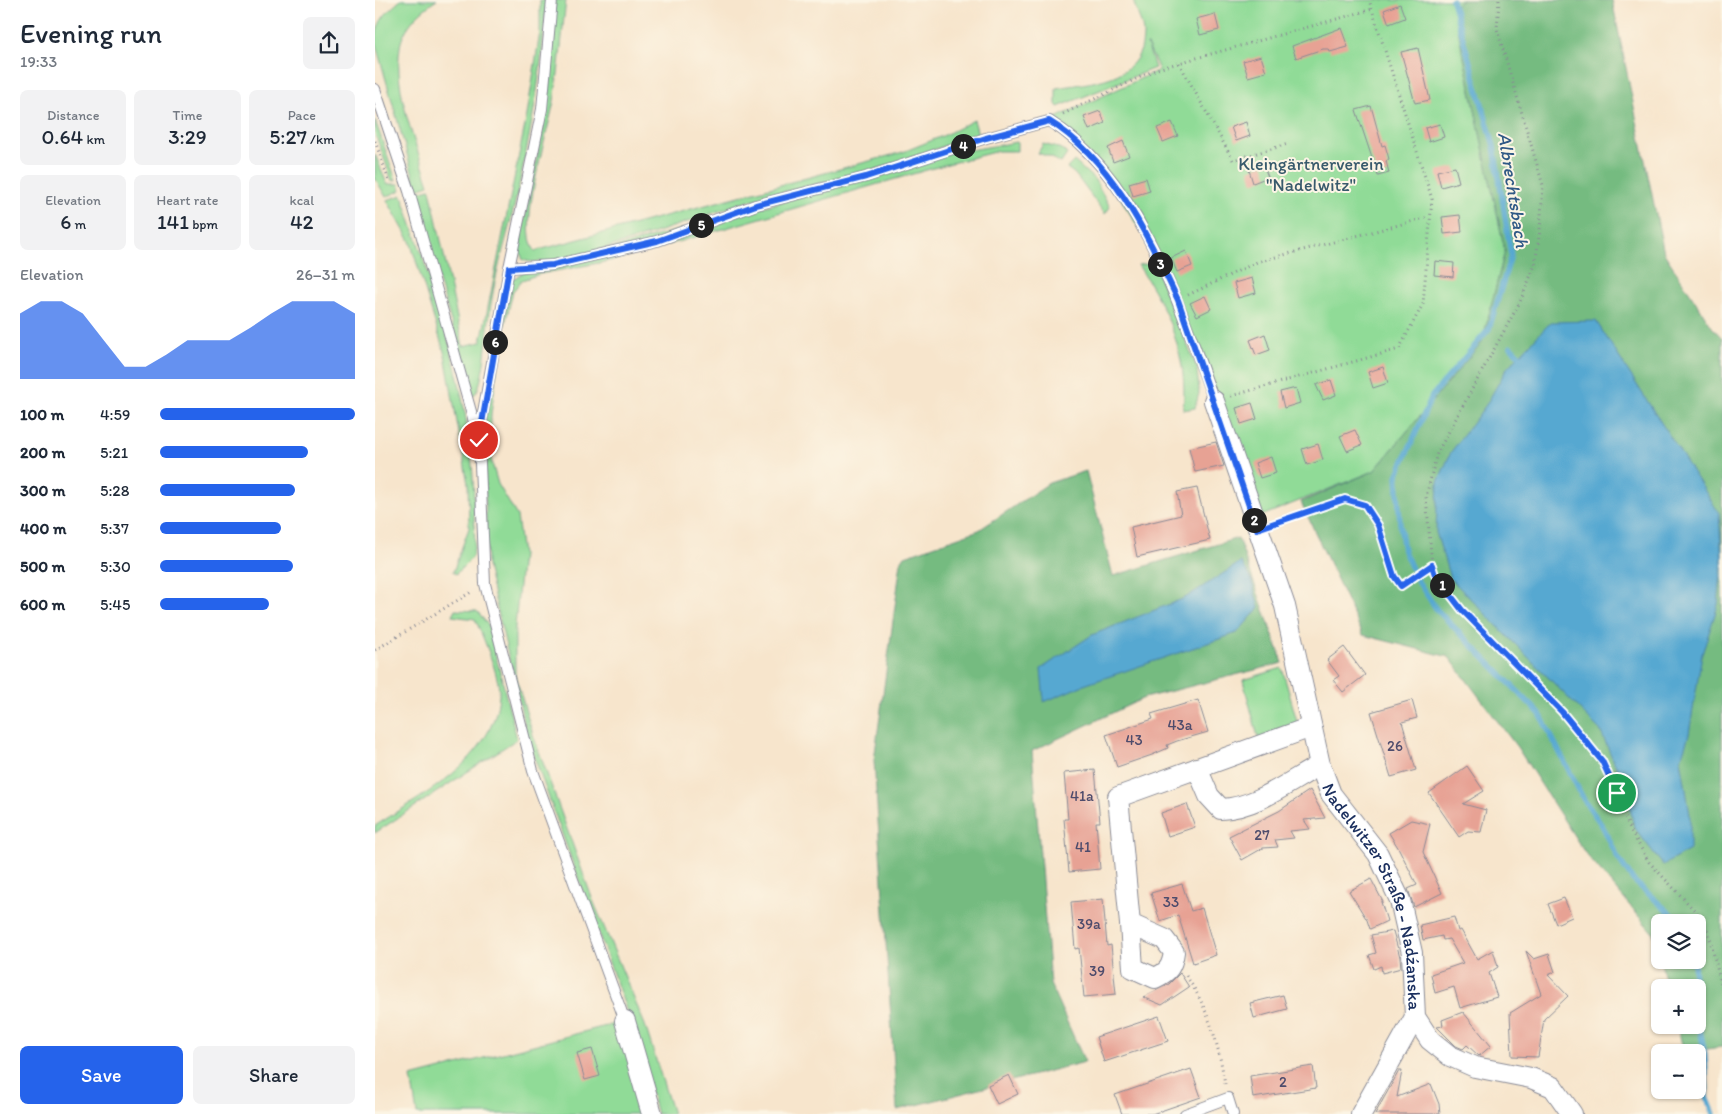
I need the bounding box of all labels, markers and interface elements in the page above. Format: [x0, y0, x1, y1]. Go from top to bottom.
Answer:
text: Evening run [20, 16, 162, 50]
button: share [303, 17, 355, 69]
text: 19:33 [20, 52, 57, 71]
text: Distance [47, 107, 99, 124]
text: Time [173, 107, 202, 124]
text: Pace [288, 107, 316, 124]
text: 0.64 [41, 124, 83, 149]
text: 3:29 [168, 124, 207, 149]
text: 5:27 [269, 124, 307, 149]
text: km [83, 131, 105, 148]
text: /km [307, 131, 334, 148]
water label: Albrechtsbach [1493, 131, 1534, 250]
pin: 4 [951, 134, 975, 158]
text: 4 [959, 138, 968, 155]
park label: Kleingärtnerverein "Nadelwitz" [1238, 153, 1384, 196]
text: Elevation [45, 192, 101, 209]
text: Heart rate [157, 192, 218, 209]
text: kcal [289, 192, 314, 209]
text: 6 [60, 209, 71, 234]
text: 141 [157, 209, 189, 234]
text: 42 [290, 209, 314, 234]
pin: 5 [689, 212, 713, 238]
text: m [71, 216, 86, 233]
text: bpm [189, 216, 218, 233]
text: 5 [698, 217, 705, 234]
pin: 3 [1147, 252, 1173, 276]
text: 3 [1157, 256, 1164, 273]
text: Elevation [20, 265, 84, 284]
text: 26–31 m [296, 265, 355, 284]
pin: 6 [483, 330, 507, 354]
text: 6 [492, 334, 499, 351]
text: 100 m [20, 405, 64, 424]
text: 4:59 [100, 405, 130, 424]
pin [458, 419, 500, 461]
icon: check [465, 426, 493, 454]
text: 200 m [20, 443, 65, 462]
text: 5:21 [100, 443, 128, 462]
text: 300 m [20, 481, 66, 500]
text: 5:28 [100, 481, 130, 500]
pin: 2 [1241, 508, 1267, 532]
text: 2 [1251, 512, 1258, 529]
text: 400 m [20, 519, 66, 538]
text: 5:37 [100, 519, 129, 538]
text: 500 m [20, 557, 65, 576]
text: 5:30 [100, 557, 131, 576]
pin: 1 [1429, 572, 1455, 598]
text: 1 [1439, 577, 1446, 594]
text: 600 m [20, 595, 65, 614]
text: 5:45 [100, 595, 130, 614]
house number: 43a [1167, 716, 1193, 734]
house number: 43 [1125, 731, 1143, 749]
house number: 26 [1387, 737, 1403, 755]
pin [1596, 772, 1638, 814]
icon: arrive [1603, 779, 1631, 807]
street label: Nadelwitzer Straße - Nadźanska [1317, 780, 1426, 1012]
house number: 41a [1070, 787, 1094, 805]
house number: 27 [1254, 826, 1270, 844]
house number: 41 [1075, 838, 1091, 856]
house number: 33 [1163, 893, 1179, 911]
map controls [1651, 914, 1706, 1099]
button: layers [1651, 914, 1706, 969]
house number: 39a [1077, 915, 1101, 933]
house number: 39 [1089, 962, 1105, 980]
button: + [1651, 979, 1706, 1034]
button: − [1651, 1044, 1706, 1099]
button: Save [20, 1046, 183, 1104]
button: Share [193, 1046, 355, 1104]
house number: 2 [1279, 1073, 1287, 1091]

